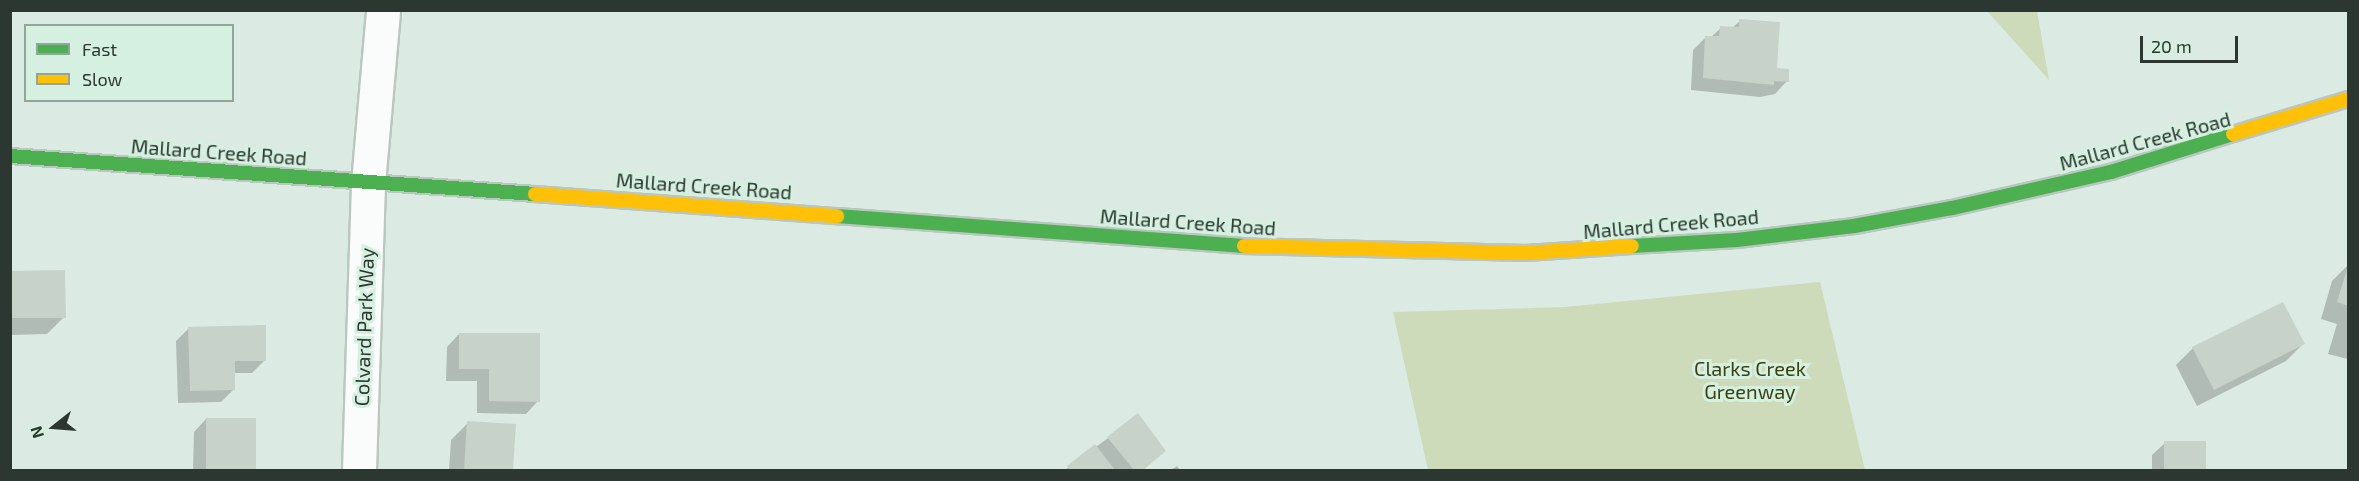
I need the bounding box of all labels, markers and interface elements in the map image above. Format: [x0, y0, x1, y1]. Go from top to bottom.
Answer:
legend [24, 24, 234, 102]
scale bar [2143, 24, 2240, 62]
text: 20 m [2151, 35, 2192, 57]
text: Fast [82, 38, 117, 60]
text: Slow [82, 68, 122, 90]
street label: Mallard Creek Road [2057, 107, 2233, 175]
street label: Mallard Creek Road [130, 134, 308, 170]
street label: Mallard Creek Road [615, 168, 793, 204]
street label: Mallard Creek Road [1099, 204, 1277, 240]
street label: Mallard Creek Road [1582, 204, 1760, 244]
street label: Colvard Park Way [349, 247, 379, 407]
park label: Clarks Creek Greenway [1694, 356, 1806, 403]
north arrow [24, 397, 84, 457]
text: N [26, 424, 47, 441]

